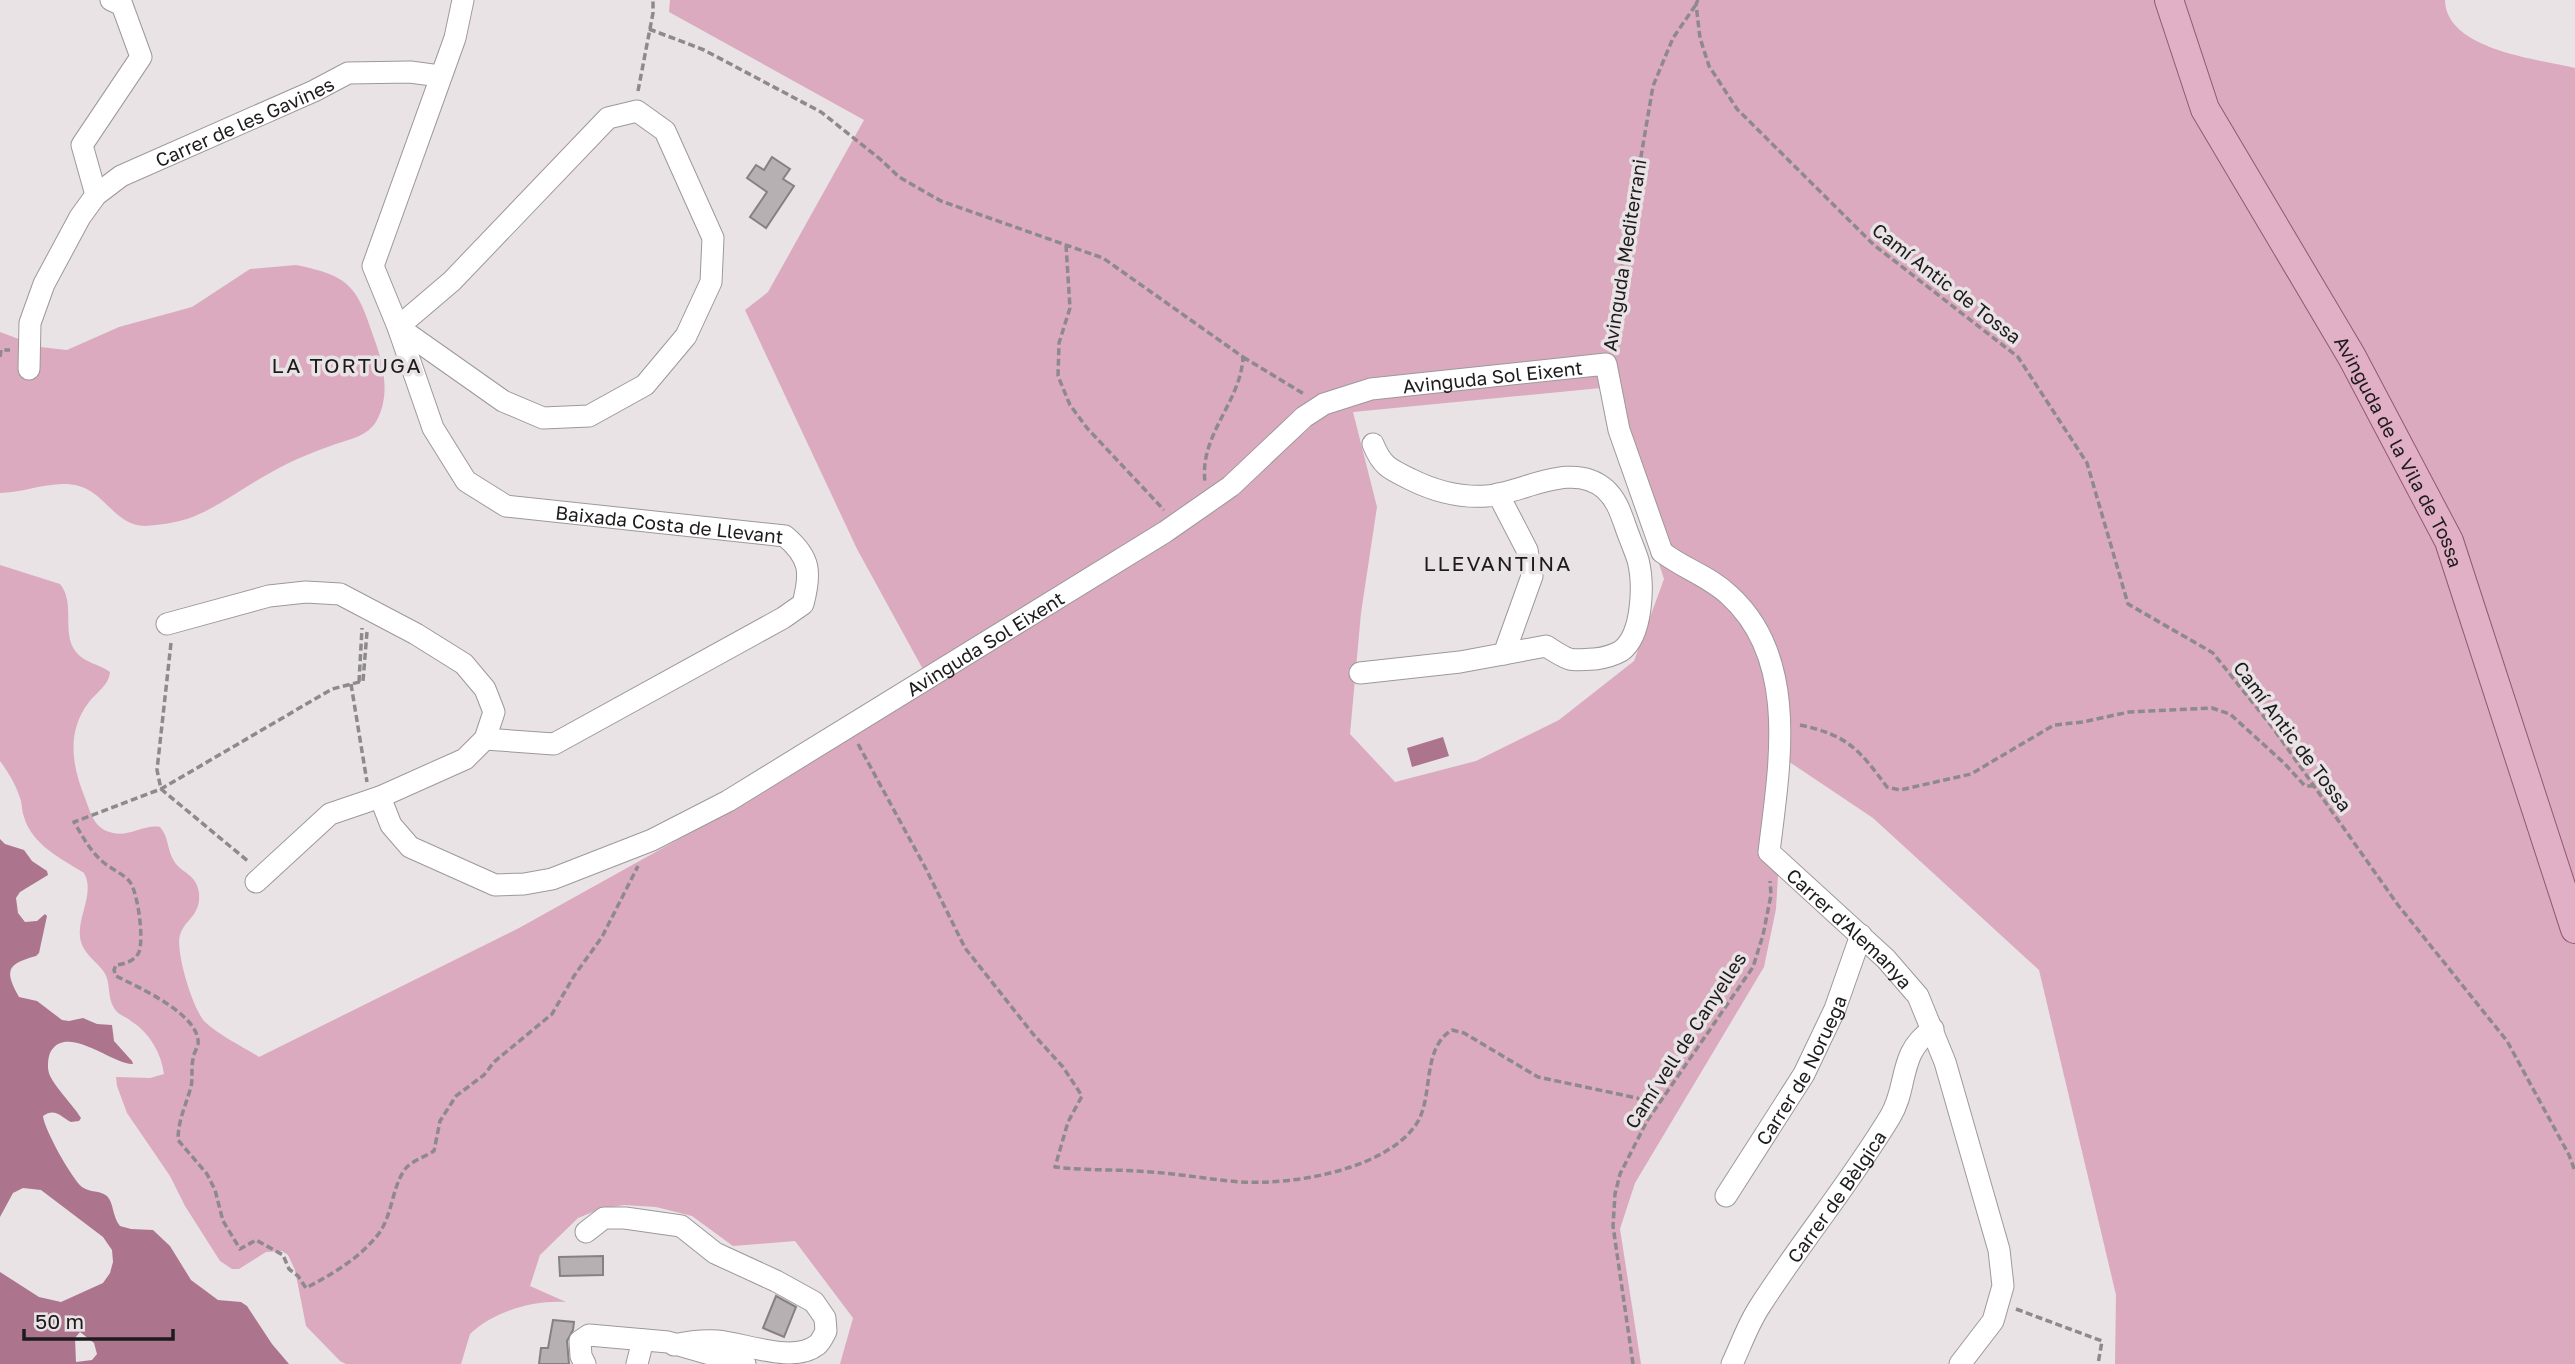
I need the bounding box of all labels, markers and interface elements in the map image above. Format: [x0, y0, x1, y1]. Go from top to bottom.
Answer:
street label: Carrer de les Gavines [151, 71, 338, 171]
street label: Avinguda Mediterrani [1597, 157, 1651, 353]
street label: Camí Antic de Tossa [1868, 218, 2026, 348]
street label: Avinguda de la Vila de Tossa [2330, 331, 2468, 570]
district label: LA TORTUGA [272, 352, 422, 378]
street label: Avinguda Sol Eixent [1402, 355, 1584, 397]
street label: Baixada Costa de Llevant [554, 500, 785, 547]
district label: LLEVANTINA [1424, 550, 1572, 576]
street label: Avinguda Sol Eixent [902, 586, 1068, 700]
street label: Camí Antic de Tossa [2229, 656, 2357, 816]
street label: Carrer d'Alemanya [1782, 863, 1918, 993]
street label: Camí vell de Canyelles [1619, 948, 1751, 1132]
street label: Carrer de Noruega [1750, 992, 1850, 1149]
street label: Carrer de Bèlgica [1782, 1126, 1890, 1267]
scale bar [24, 1298, 173, 1342]
text: 50 m [35, 1308, 84, 1334]

